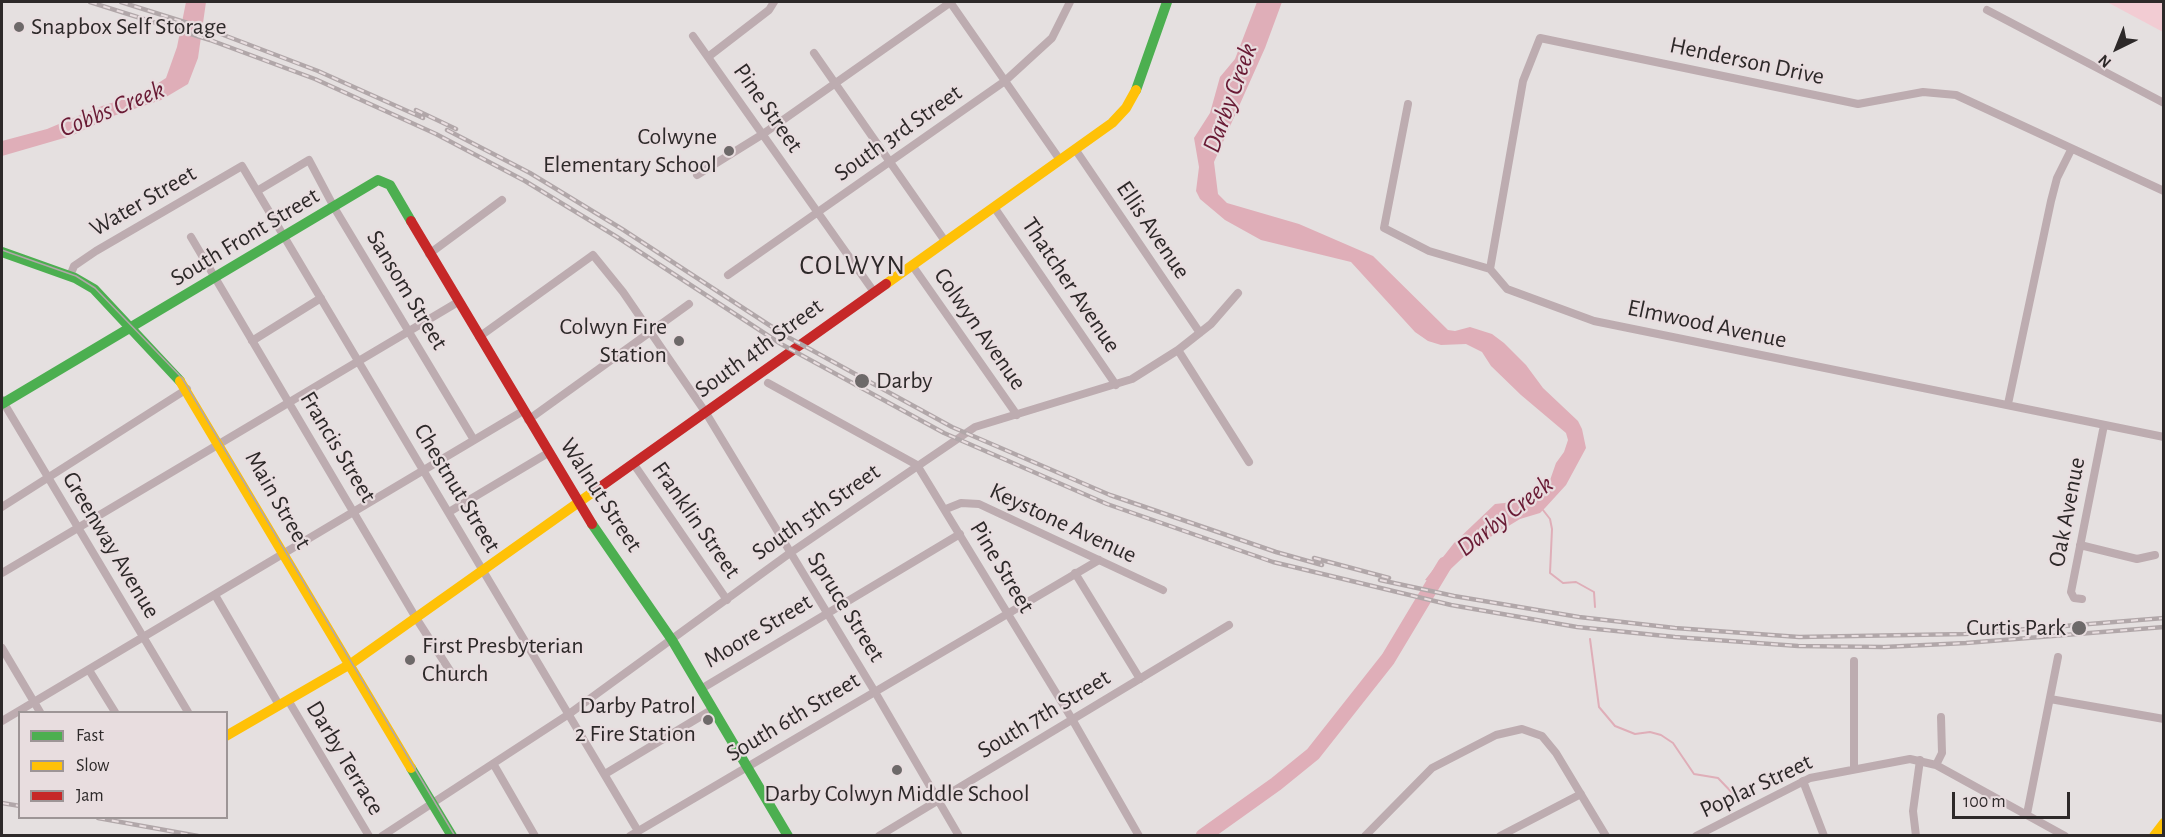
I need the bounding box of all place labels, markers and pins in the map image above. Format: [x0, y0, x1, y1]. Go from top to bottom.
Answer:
place label: Snapbox Self Storage [31, 13, 227, 41]
marker: Snapbox Self Storage [12, 20, 26, 34]
place label: Colwyne Elementary School [543, 123, 717, 179]
marker: Colwyne Elementary School [722, 144, 736, 158]
place label: Colwyn Fire Station [560, 313, 667, 369]
marker: Colwyn Fire Station [672, 334, 686, 348]
place label: Darby [876, 367, 932, 395]
marker: Darby [853, 372, 871, 390]
place label: Curtis Park [1966, 614, 2066, 642]
marker: Curtis Park [2070, 619, 2088, 637]
place label: First Presbyterian Church [422, 632, 584, 688]
marker: First Presbyterian Church [403, 653, 417, 667]
place label: Darby Patrol 2 Fire Station [575, 692, 696, 748]
marker: Darby Patrol 2 Fire Station [701, 713, 715, 727]
marker: Darby Colwyn Middle School [890, 763, 904, 777]
place label: Darby Colwyn Middle School [764, 780, 1030, 808]

